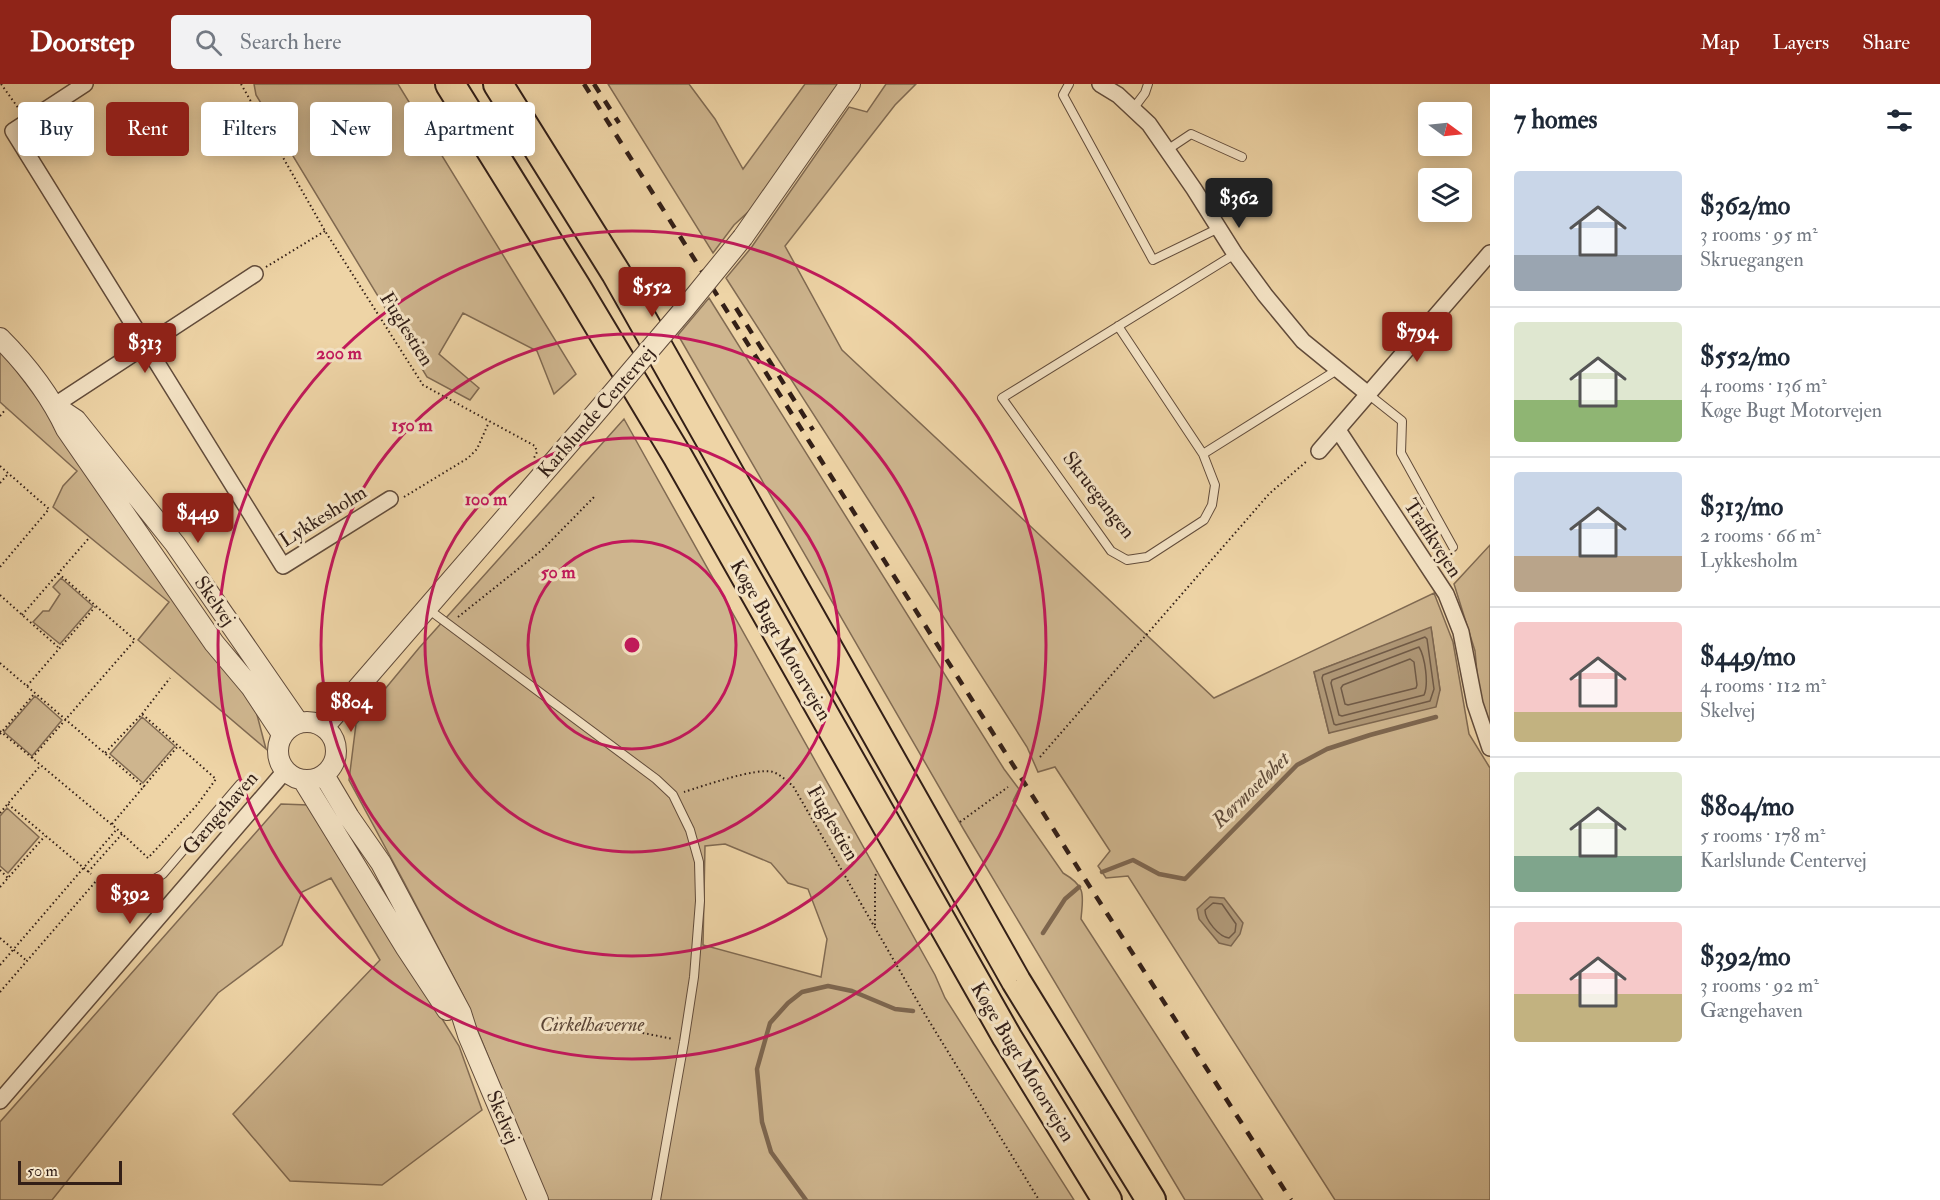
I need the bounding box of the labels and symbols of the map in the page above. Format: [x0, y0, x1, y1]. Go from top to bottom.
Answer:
north arrow [1418, 102, 1472, 156]
pin: $362 [1203, 178, 1275, 229]
pin: $552 [616, 267, 688, 318]
street label: Fuglestien [374, 287, 440, 371]
pin: $794 [1381, 312, 1453, 363]
pin: $313 [109, 323, 181, 374]
street label: Karlslunde Centervej [532, 341, 660, 483]
text: 200 m [316, 342, 363, 365]
text: 150 m [391, 414, 434, 437]
street label: Skruegangen [1057, 446, 1141, 544]
street label: Lykkesholm [275, 479, 371, 553]
text: 100 m [465, 488, 508, 511]
pin: $449 [162, 493, 234, 544]
street label: Trafikvejen [1398, 494, 1468, 582]
street label: Køge Bugt Motorvejen [725, 555, 837, 725]
text: 50 m [541, 561, 576, 584]
street label: Skelvej [189, 571, 241, 631]
centre of rings [622, 635, 642, 655]
pin: $804 [315, 682, 387, 733]
water label: Rørmoseløbet [1205, 745, 1297, 835]
street label: Gængehaven [177, 766, 263, 860]
street label: Fuglestien [801, 781, 865, 865]
pin: $392 [94, 874, 166, 925]
street label: Køge Bugt Motorvejen [965, 978, 1081, 1146]
park label: Cirkelhaverne [540, 1012, 645, 1037]
street label: Skelvej [481, 1087, 525, 1147]
scale bar [18, 1158, 122, 1186]

